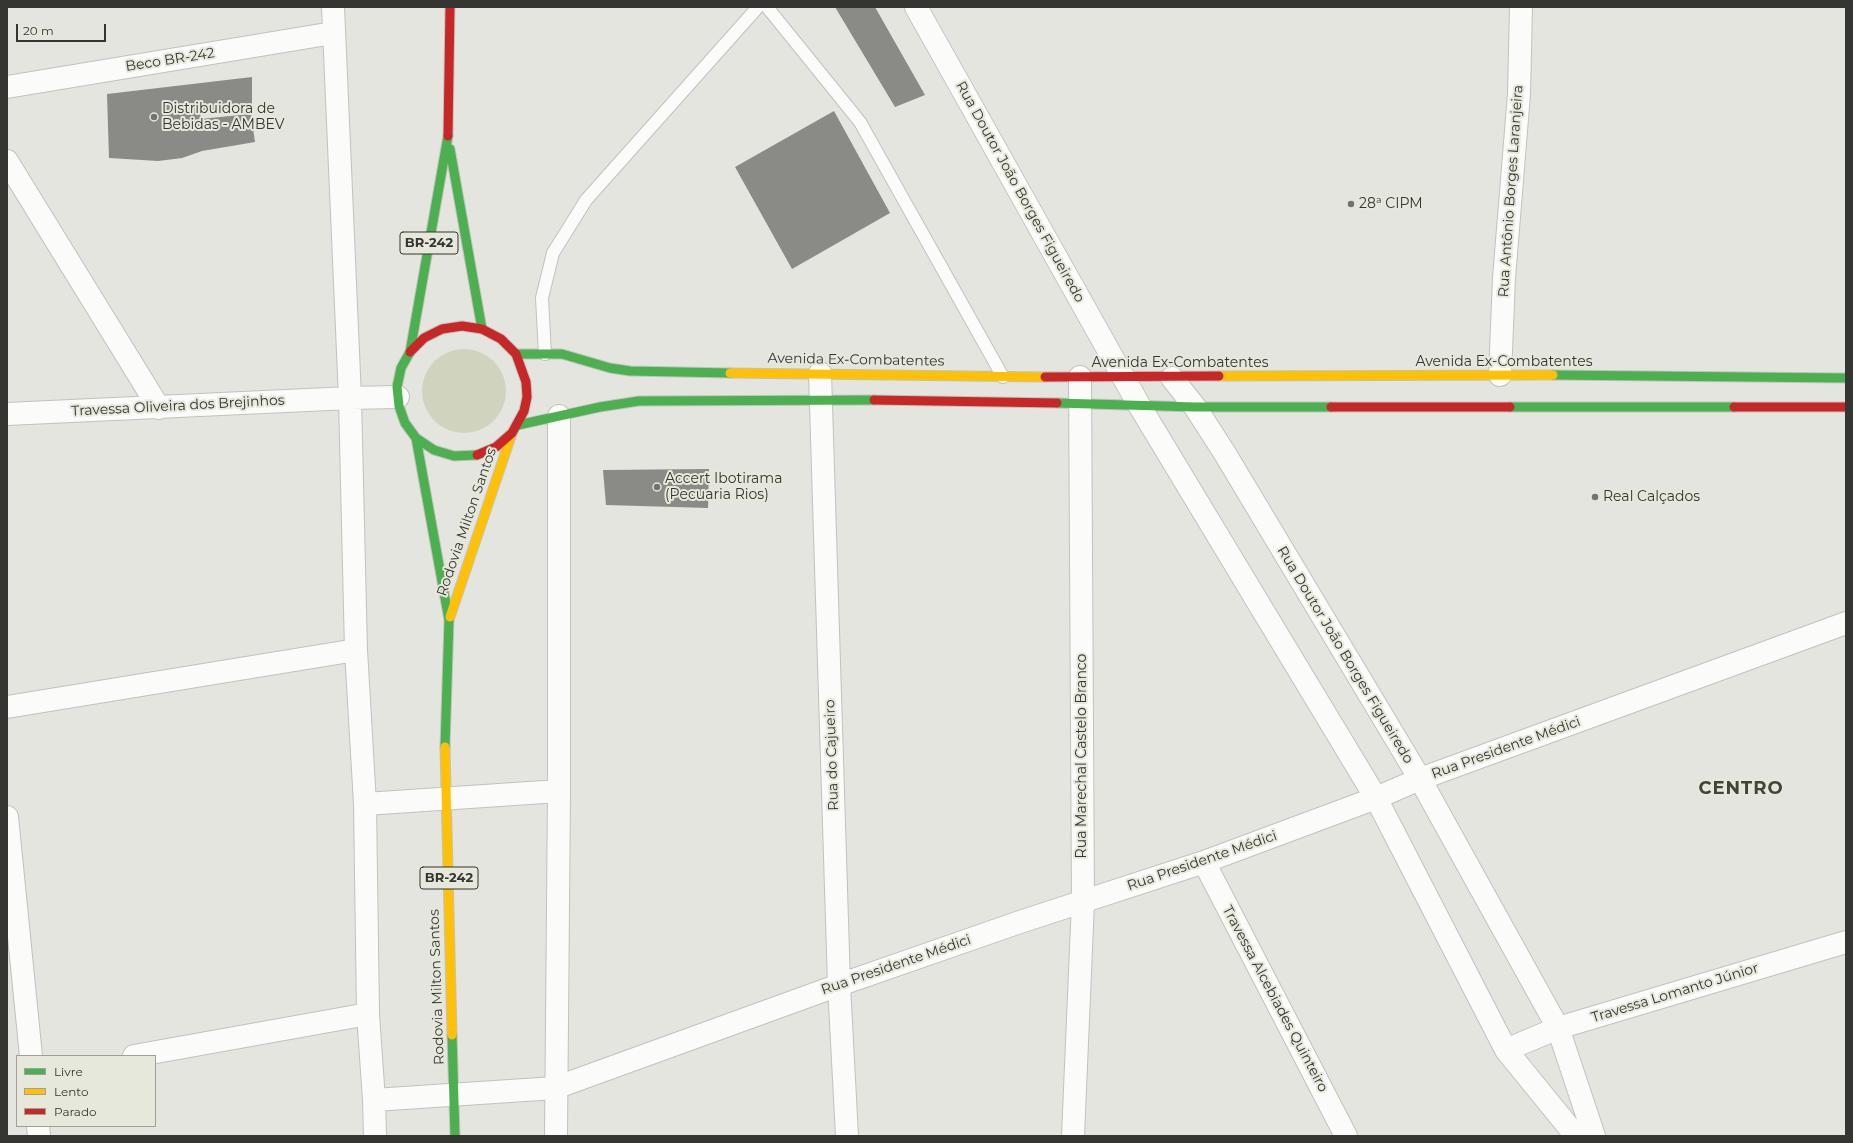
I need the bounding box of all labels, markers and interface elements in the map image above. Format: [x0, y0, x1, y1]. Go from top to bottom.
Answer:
scale bar [18, 16, 108, 42]
text: 20 m [23, 23, 54, 38]
street label: Beco BR-242 [124, 45, 216, 75]
street label: Rua Doutor João Borges Figueiredo [952, 78, 1088, 306]
street label: Rua Antônio Borges Laranjeira [1495, 84, 1527, 298]
place label: Distribuidora de Bebidas - AMBEV [162, 101, 284, 134]
marker: Distribuidora de Bebidas - AMBEV [149, 112, 159, 122]
place label: 28ª CIPM [1359, 196, 1423, 212]
marker: 28ª CIPM [1346, 199, 1356, 209]
road number: BR-242 [400, 232, 458, 254]
street label: Avenida Ex-Combatentes [767, 350, 945, 370]
street label: Avenida Ex-Combatentes [1416, 354, 1592, 370]
street label: Avenida Ex-Combatentes [1092, 355, 1268, 371]
street label: Travessa Oliveira dos Brejinhos [71, 392, 285, 420]
street label: Rodovia Milton Santos [434, 446, 500, 598]
place label: Accert Ibotirama (Pecuaria Rios) [665, 471, 782, 504]
marker: Accert Ibotirama (Pecuaria Rios) [652, 482, 662, 492]
place label: Real Calçados [1603, 489, 1700, 505]
marker: Real Calçados [1590, 492, 1600, 502]
street label: Rua Doutor João Borges Figueiredo [1273, 543, 1417, 767]
street label: Rua Marechal Castelo Branco [1074, 654, 1090, 858]
street label: Rua do Cajueiro [822, 699, 842, 811]
street label: Rua Presidente Médici [1429, 713, 1583, 783]
district label: CENTRO [1698, 778, 1784, 800]
street label: Rua Presidente Médici [1125, 827, 1279, 895]
road number: BR-242 [420, 867, 478, 889]
street label: Travessa Alcebiades Quinteiro [1219, 903, 1331, 1095]
street label: Rodovia Milton Santos [426, 909, 448, 1065]
street label: Rua Presidente Médici [819, 931, 973, 999]
street label: Travessa Lomanto Júnior [1589, 960, 1761, 1026]
legend [16, 1055, 156, 1127]
text: Livre [54, 1064, 83, 1079]
text: Lento [54, 1084, 89, 1099]
text: Parado [54, 1104, 97, 1119]

